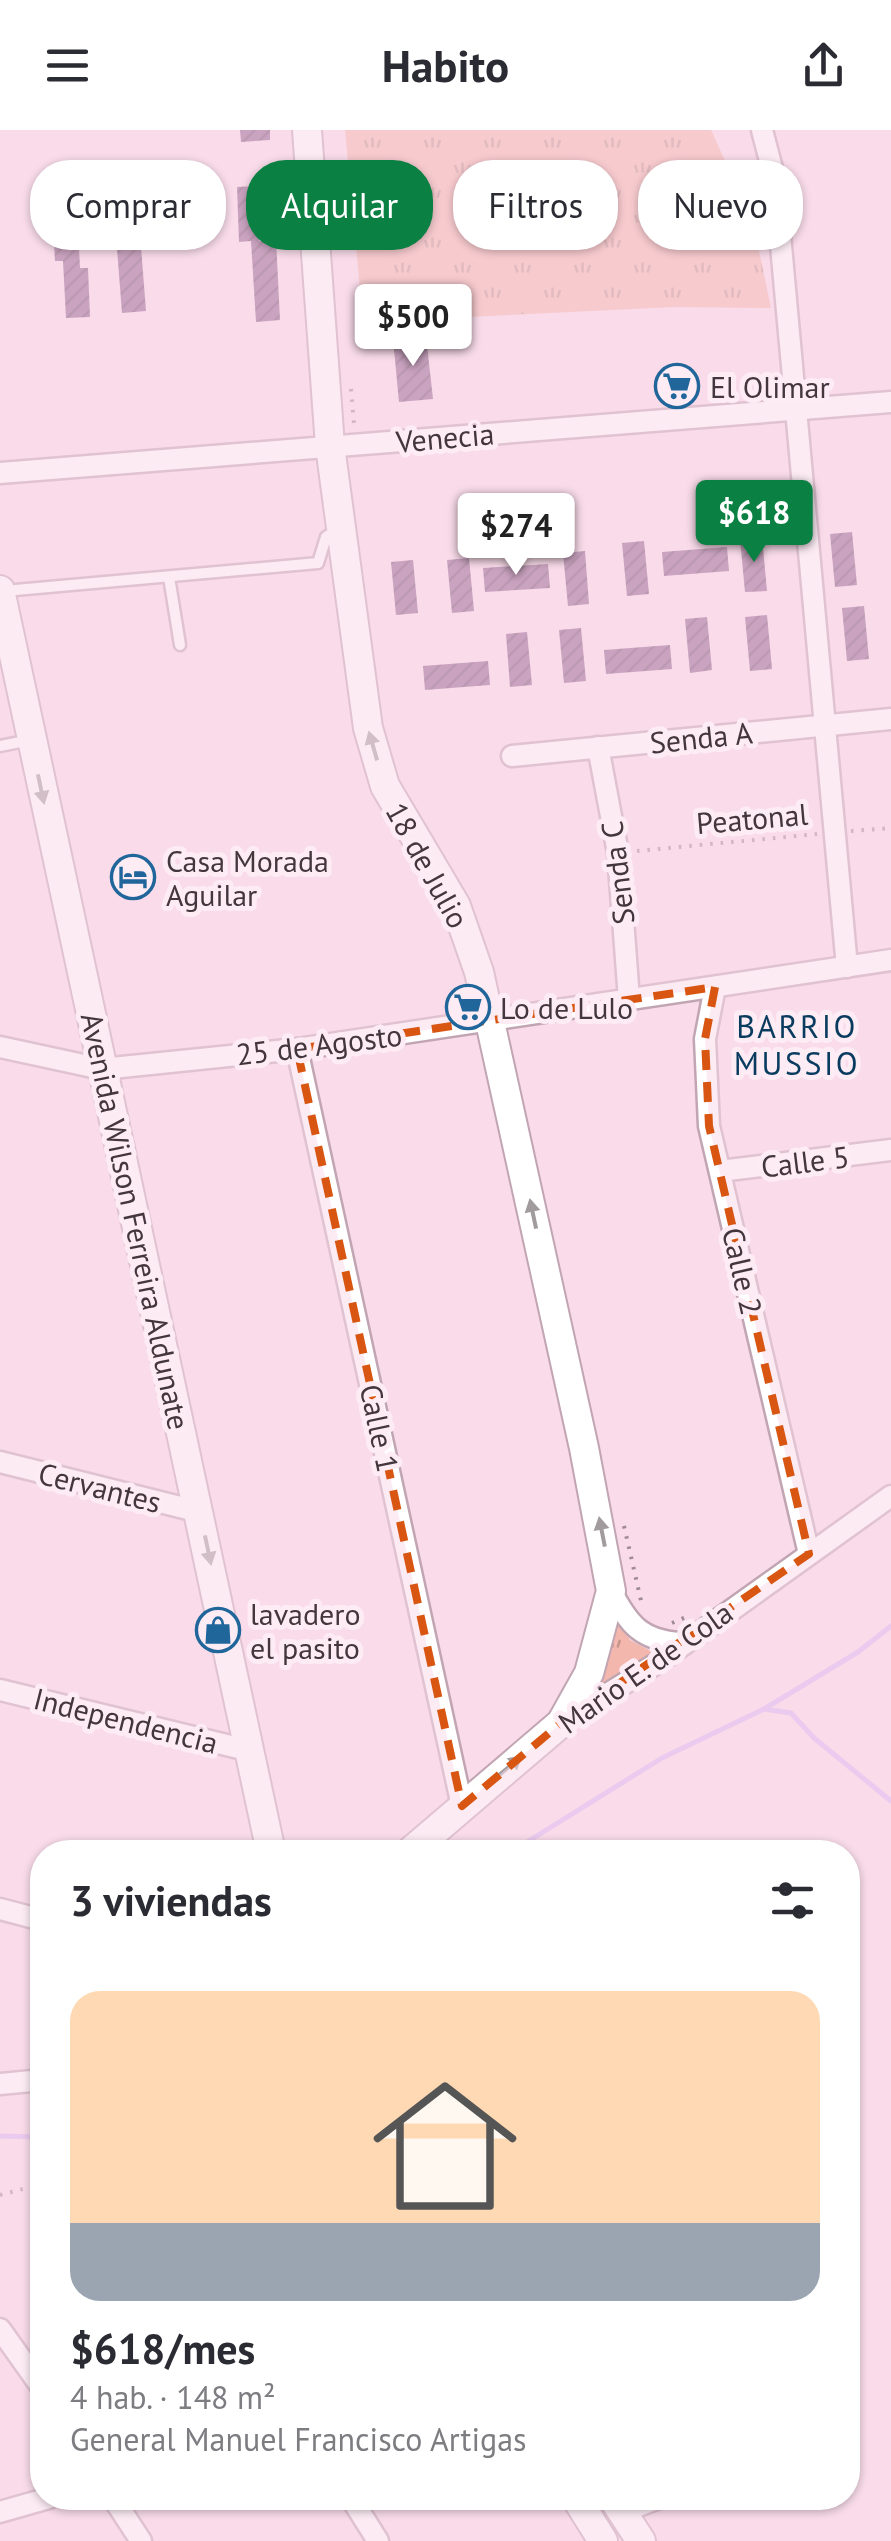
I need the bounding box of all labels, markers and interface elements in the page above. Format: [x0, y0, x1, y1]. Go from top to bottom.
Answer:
text: Habito [382, 36, 509, 94]
icon: menu [40, 38, 95, 93]
icon: share [796, 38, 851, 93]
chip: Comprar [30, 160, 226, 250]
chip: Alquilar [246, 160, 433, 250]
chip: Filtros [453, 160, 618, 250]
chip: Nuevo [638, 160, 803, 250]
pin: $500 [354, 284, 472, 369]
text: $500 [377, 295, 449, 337]
supermarket icon: El Olimar [654, 363, 700, 409]
place label: El Olimar [710, 367, 830, 406]
street label: Venecia [393, 413, 496, 461]
pin: $618 [695, 480, 813, 565]
text: $618 [718, 491, 790, 533]
pin: $274 [457, 493, 575, 578]
text: $274 [480, 504, 552, 546]
street label: Senda A [648, 712, 755, 762]
one-way arrow [364, 730, 380, 761]
one-way arrow [34, 773, 50, 804]
street label: Peatonal [695, 794, 810, 842]
street label: 18 de Julio [378, 795, 478, 935]
street label: Senda C [591, 819, 643, 927]
place label: Casa Morada Aguilar [166, 841, 329, 914]
hotel icon: Casa Morada Aguilar [110, 854, 156, 900]
supermarket icon: Lo de Lulo [445, 984, 491, 1030]
place label: Lo de Lulo [500, 988, 633, 1027]
district label: BARRIO MUSSIO [734, 1005, 860, 1084]
street label: Avenida Wilson Ferreira Aldunate [73, 1009, 199, 1433]
street label: 25 de Agosto [234, 1014, 404, 1074]
street label: Calle 5 [759, 1136, 851, 1186]
one-way arrow [525, 1198, 540, 1229]
street label: Calle 2 [714, 1223, 772, 1319]
street label: Calle 1 [352, 1381, 408, 1475]
street label: Cervantes [35, 1453, 165, 1521]
one-way arrow [593, 1516, 609, 1547]
one-way arrow [201, 1535, 216, 1566]
street label: Mario E. de Cola [550, 1592, 740, 1742]
place label: lavadero el pasito [250, 1594, 361, 1667]
shop icon: lavadero el pasito [195, 1607, 241, 1653]
street label: Independencia [30, 1678, 222, 1762]
one-way arrow [497, 1756, 522, 1777]
text: 3 viviendas [70, 1873, 272, 1928]
icon: filters [765, 1873, 820, 1928]
icon: home [355, 2056, 535, 2236]
text: $618/mes [70, 2321, 255, 2376]
text: 4 hab. · 148 m² [70, 2376, 276, 2418]
text: General Manuel Francisco Artigas [70, 2418, 526, 2460]

